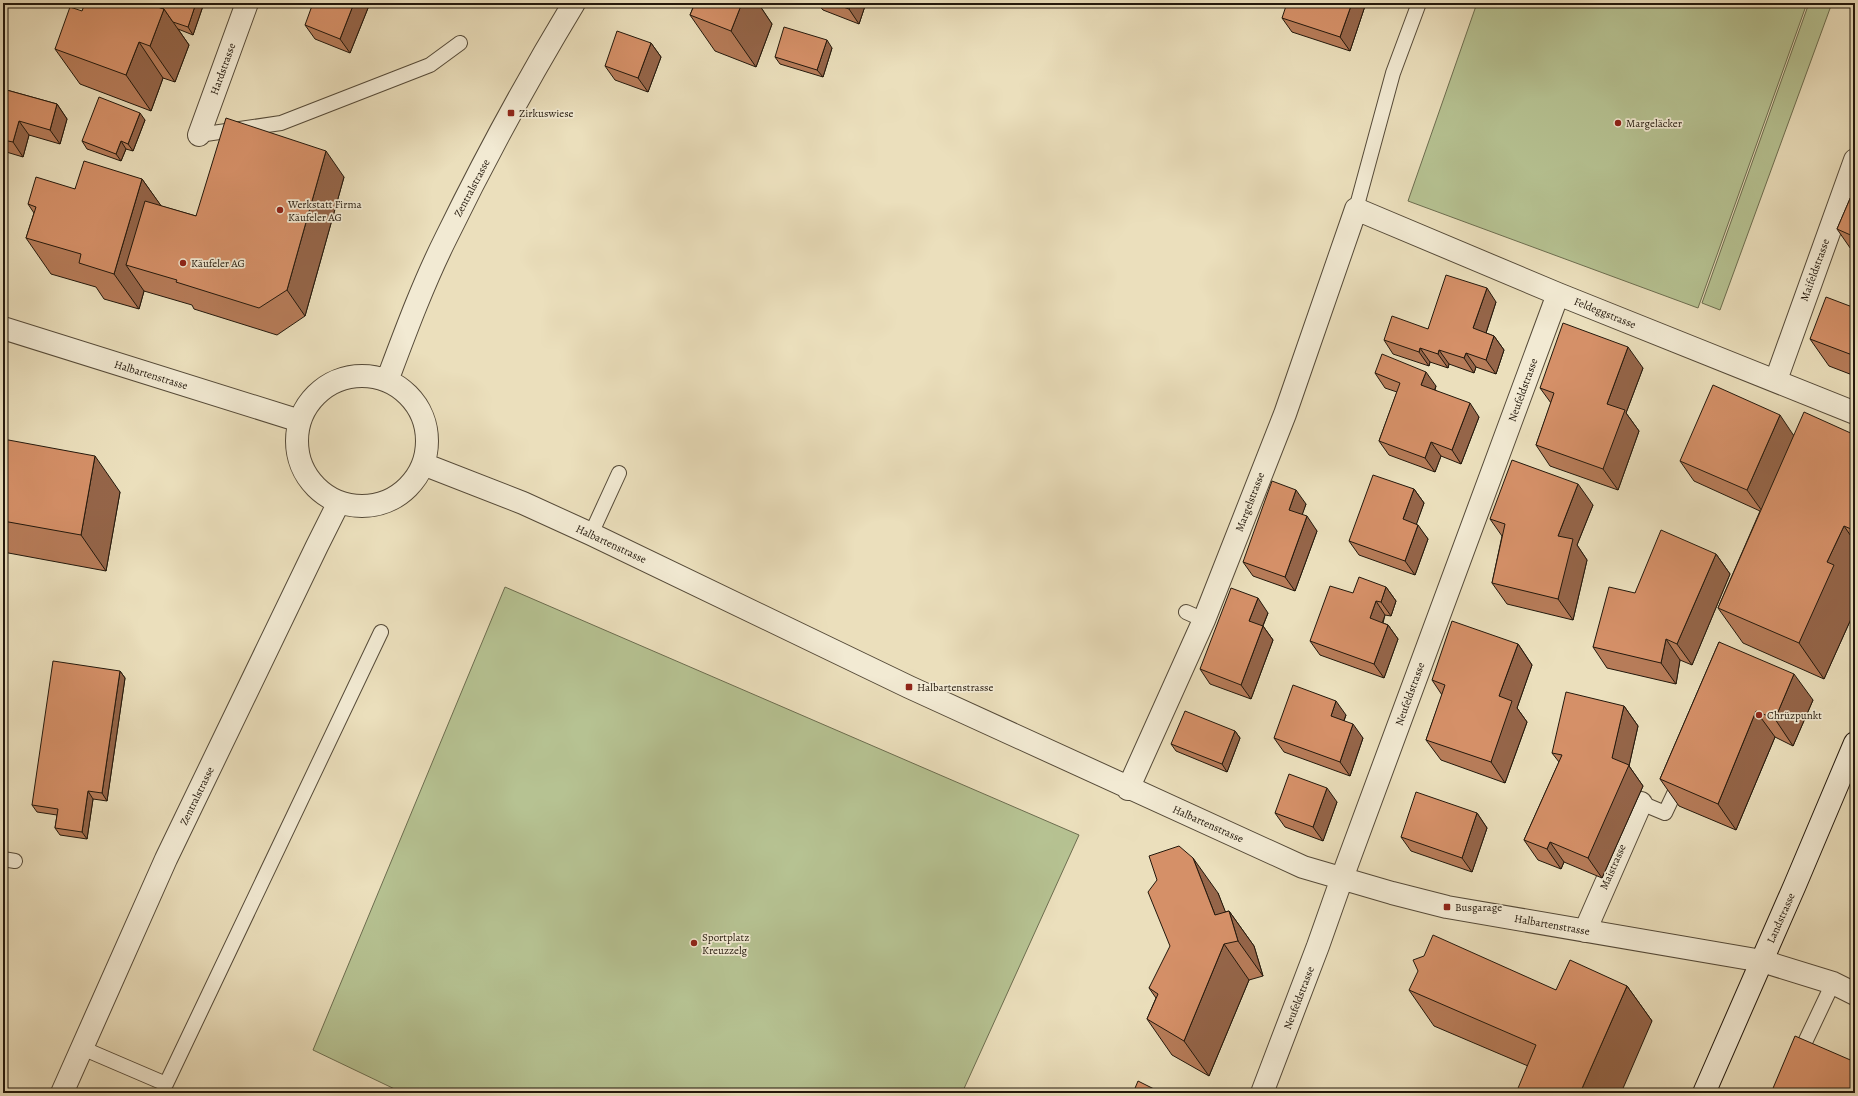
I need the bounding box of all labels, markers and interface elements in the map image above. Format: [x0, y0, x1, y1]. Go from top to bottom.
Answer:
street label: Hardstrasse [207, 41, 239, 97]
place label: Zirkuswiese [519, 106, 574, 121]
marker: Zirkuswiese [506, 108, 516, 118]
place label: Margeläcker [1626, 116, 1682, 131]
marker: Margeläcker [1613, 118, 1623, 128]
street label: Zentralstrasse [450, 156, 494, 220]
place label: Werkstatt Firma Käufeler AG [287, 197, 363, 225]
marker: Werkstatt Firma Käufeler AG [275, 205, 285, 215]
street label: Maifeldstrasse [1797, 237, 1833, 303]
place label: Käufeler AG [191, 256, 245, 271]
marker: Käufeler AG [178, 258, 188, 268]
street label: Feldeggstrasse [1572, 294, 1638, 332]
street label: Neufeldstrasse [1505, 356, 1541, 424]
street label: Halbartenstrasse [112, 357, 190, 393]
street label: Margelstrasse [1232, 470, 1268, 534]
street label: Halbartenstrasse [573, 521, 649, 567]
street label: Neufeldstrasse [1392, 660, 1428, 728]
place label: Halbartenstrasse [917, 680, 994, 695]
marker: Halbartenstrasse [904, 682, 914, 692]
place label: Chrüzpunkt [1767, 708, 1822, 723]
marker: Chrüzpunkt [1754, 710, 1764, 720]
street label: Zentralstrasse [176, 764, 218, 828]
street label: Halbartenstrasse [1170, 802, 1246, 846]
street label: Maistrasse [1596, 842, 1630, 892]
street label: Landstrasse [1763, 890, 1799, 946]
place label: Busgarage [1455, 900, 1502, 915]
marker: Busgarage [1442, 902, 1452, 912]
street label: Halbartenstrasse [1513, 911, 1591, 939]
place label: Sportplatz Kreuzzelg [702, 930, 749, 958]
marker: Sportplatz Kreuzzelg [689, 938, 699, 948]
street label: Neufeldstrasse [1280, 964, 1318, 1032]

